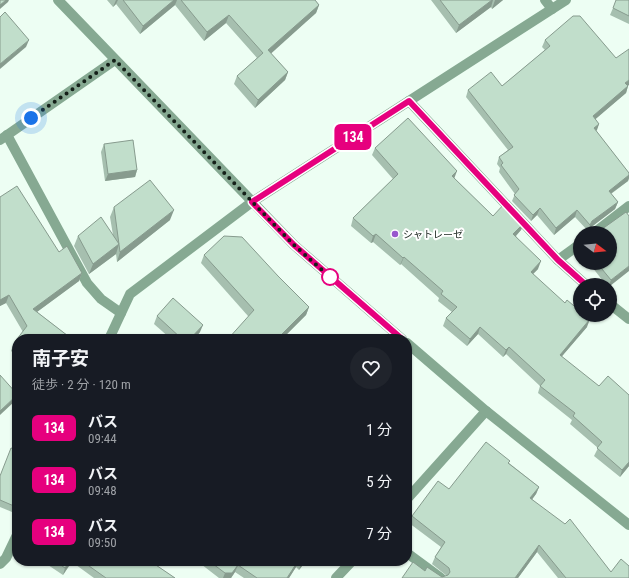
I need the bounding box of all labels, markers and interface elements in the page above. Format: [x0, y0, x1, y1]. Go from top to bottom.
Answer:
your location [21, 108, 41, 128]
line badge: 134 [330, 124, 376, 150]
text: 134 [342, 129, 364, 145]
north arrow [573, 226, 617, 270]
map controls [573, 226, 617, 322]
marker: シャトレーゼ [390, 229, 400, 239]
place label: シャトレーゼ [403, 229, 463, 240]
unlabelled marker [321, 268, 339, 286]
button: locate [573, 278, 617, 322]
text: 南子安 [32, 347, 89, 370]
button: heart [350, 347, 392, 389]
text: 徒歩 · 2 分 · 120 m [32, 377, 131, 392]
text: バス [88, 413, 118, 431]
text: 134 [43, 420, 65, 436]
text: 1 分 [366, 421, 392, 439]
text: 09:44 [88, 431, 117, 446]
text: バス [88, 465, 118, 483]
text: 134 [43, 472, 65, 488]
text: 5 分 [366, 473, 392, 491]
text: 09:48 [88, 483, 117, 498]
text: バス [88, 517, 118, 535]
text: 134 [43, 524, 65, 540]
text: 7 分 [366, 525, 392, 543]
text: 09:50 [88, 535, 117, 550]

